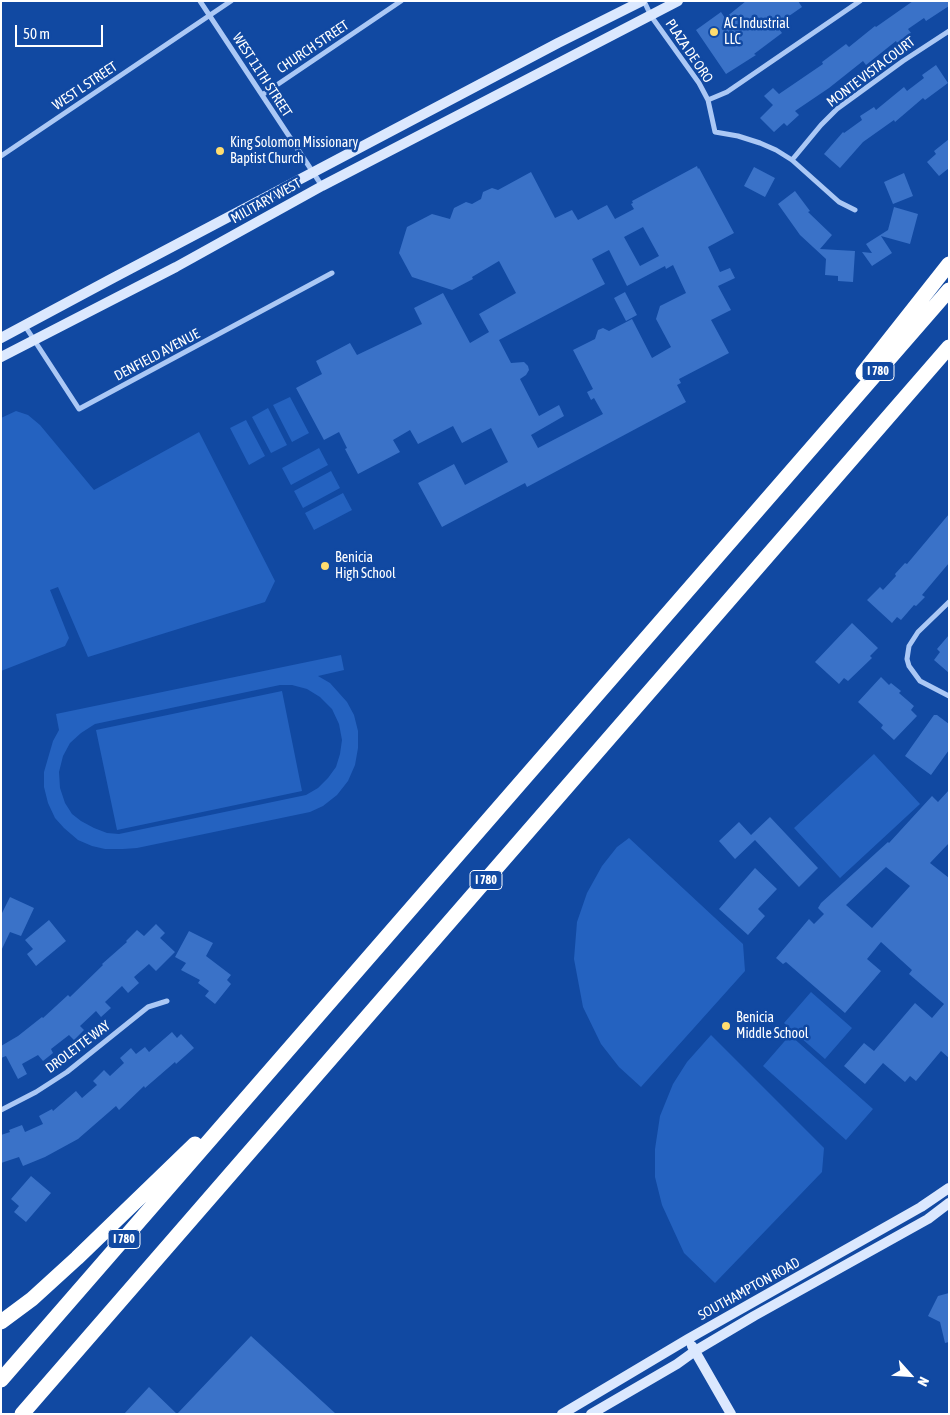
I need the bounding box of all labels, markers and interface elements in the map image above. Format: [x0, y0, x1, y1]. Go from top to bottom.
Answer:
scale bar [18, 15, 105, 47]
street label: PLAZA DE ORO [662, 16, 716, 86]
place label: AC Industrial LLC [724, 16, 789, 48]
street label: CHURCH STREET [274, 17, 352, 77]
text: 50 m [23, 25, 50, 42]
marker: AC Industrial LLC [708, 26, 720, 38]
street label: WEST 11TH STREET [229, 30, 295, 120]
street label: MONTE VISTA COURT [824, 33, 918, 111]
street label: WEST L STREET [49, 58, 121, 114]
place label: King Solomon Missionary Baptist Church [230, 135, 358, 168]
marker: King Solomon Missionary Baptist Church [214, 145, 226, 157]
street label: MILITARY WEST [228, 175, 304, 227]
street label: DENFIELD AVENUE [111, 325, 203, 385]
road number: I 780 [862, 362, 894, 381]
place label: Benicia High School [335, 550, 396, 582]
marker: Benicia High School [319, 560, 331, 572]
road number: I 780 [470, 870, 502, 890]
place label: Benicia Middle School [736, 1010, 808, 1042]
street label: DROLETTE WAY [42, 1017, 114, 1077]
marker: Benicia Middle School [720, 1020, 732, 1032]
road number: I 780 [108, 1230, 140, 1248]
street label: SOUTHAMPTON ROAD [695, 1254, 803, 1324]
north arrow [885, 1350, 935, 1400]
text: N [914, 1374, 932, 1389]

